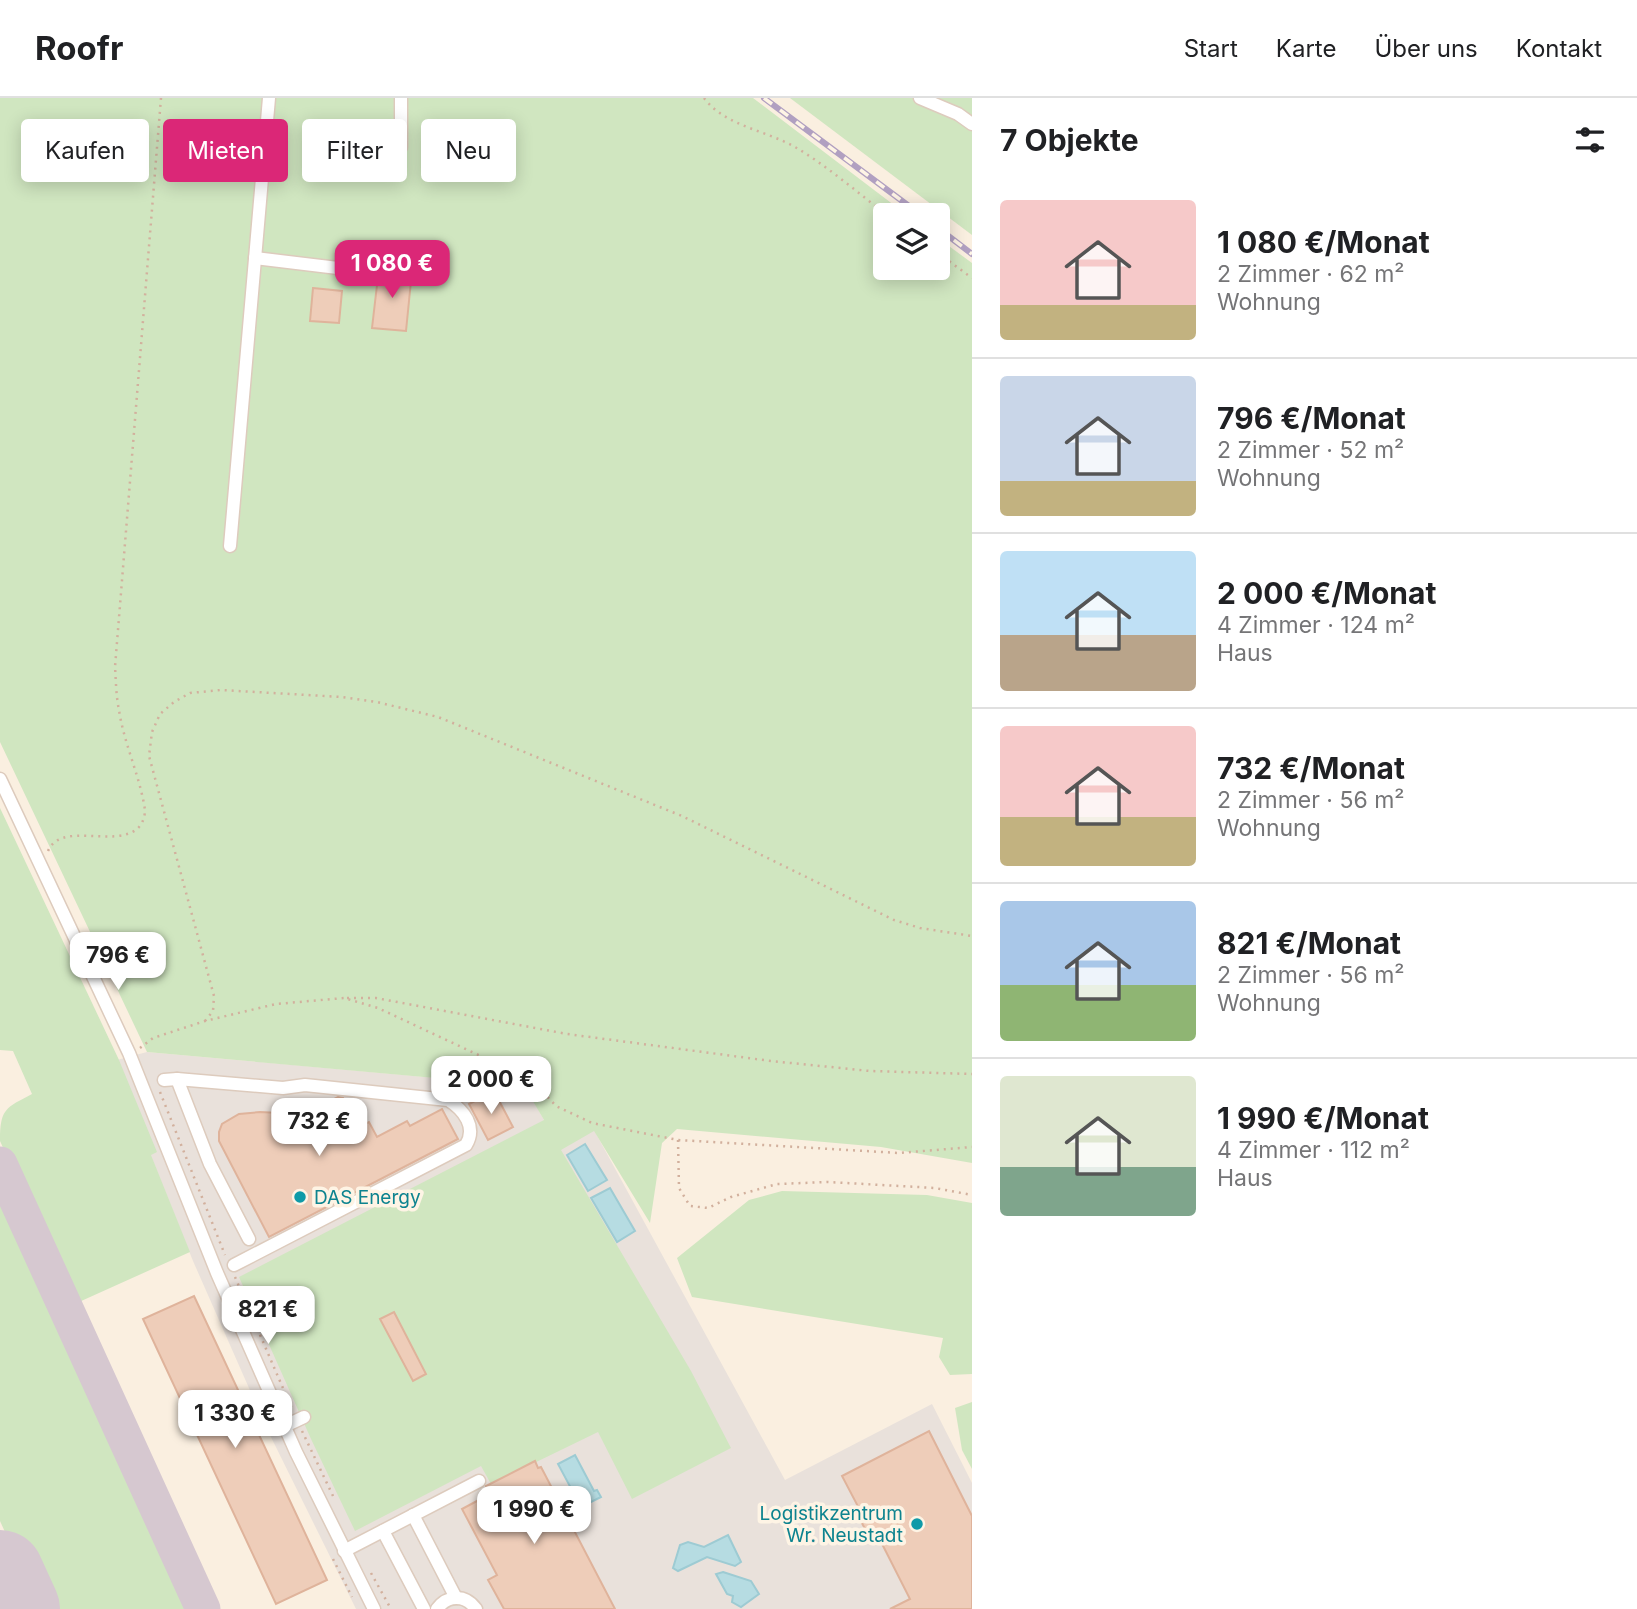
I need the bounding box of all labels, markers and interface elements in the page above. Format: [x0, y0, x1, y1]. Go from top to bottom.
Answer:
text: Roofr [35, 28, 123, 68]
text: Start [1184, 34, 1238, 63]
text: Karte [1276, 34, 1336, 63]
text: Über uns [1374, 34, 1478, 63]
text: Kontakt [1516, 34, 1602, 63]
chip: Kaufen [21, 119, 149, 182]
chip: Mieten [163, 119, 288, 182]
chip: Filter [302, 119, 407, 182]
chip: Neu [421, 119, 516, 182]
icon: filters [1571, 121, 1609, 159]
text: 7 Objekte [1000, 122, 1139, 158]
map controls [873, 203, 950, 280]
button: layers [873, 203, 950, 280]
text: 1 080 €/Monat [1217, 224, 1430, 260]
icon: home [1056, 228, 1140, 312]
pin: 1 080 € [327, 240, 457, 300]
text: 1 080 € [351, 249, 433, 277]
text: 2 Zimmer · 62 m² [1217, 260, 1405, 288]
text: Wohnung [1217, 288, 1321, 316]
text: 796 €/Monat [1217, 400, 1406, 436]
icon: home [1056, 404, 1140, 488]
text: 2 Zimmer · 52 m² [1217, 436, 1404, 464]
text: Wohnung [1217, 464, 1321, 492]
text: 2 000 €/Monat [1217, 575, 1436, 611]
icon: home [1056, 579, 1140, 663]
text: 4 Zimmer · 124 m² [1217, 611, 1415, 639]
text: Haus [1217, 639, 1273, 667]
text: 732 €/Monat [1217, 750, 1405, 786]
icon: home [1056, 754, 1140, 838]
text: 2 Zimmer · 56 m² [1217, 786, 1404, 814]
text: Wohnung [1217, 814, 1321, 842]
text: 821 €/Monat [1217, 925, 1401, 961]
icon: home [1056, 929, 1140, 1013]
pin: 796 € [69, 932, 167, 992]
text: 796 € [86, 941, 150, 969]
text: 2 Zimmer · 56 m² [1217, 961, 1404, 989]
text: Wohnung [1217, 989, 1321, 1017]
pin: 2 000 € [426, 1056, 556, 1116]
text: 2 000 € [447, 1065, 535, 1093]
pin: 732 € [270, 1098, 368, 1158]
text: 1 990 €/Monat [1217, 1100, 1429, 1136]
icon: home [1056, 1104, 1140, 1188]
text: 732 € [287, 1107, 351, 1135]
text: 4 Zimmer · 112 m² [1217, 1136, 1410, 1164]
text: Haus [1217, 1164, 1273, 1192]
place label: DAS Energy [314, 1186, 421, 1209]
marker: DAS Energy [292, 1189, 308, 1205]
pin: 821 € [219, 1286, 317, 1346]
text: 821 € [238, 1295, 298, 1323]
pin: 1 330 € [170, 1390, 300, 1450]
text: 1 330 € [194, 1399, 276, 1427]
pin: 1 990 € [469, 1486, 599, 1546]
text: 1 990 € [493, 1495, 575, 1523]
place label: Logistikzentrum Wr. Neustadt [760, 1502, 903, 1547]
marker: Logistikzentrum Wr. Neustadt [909, 1516, 925, 1532]

